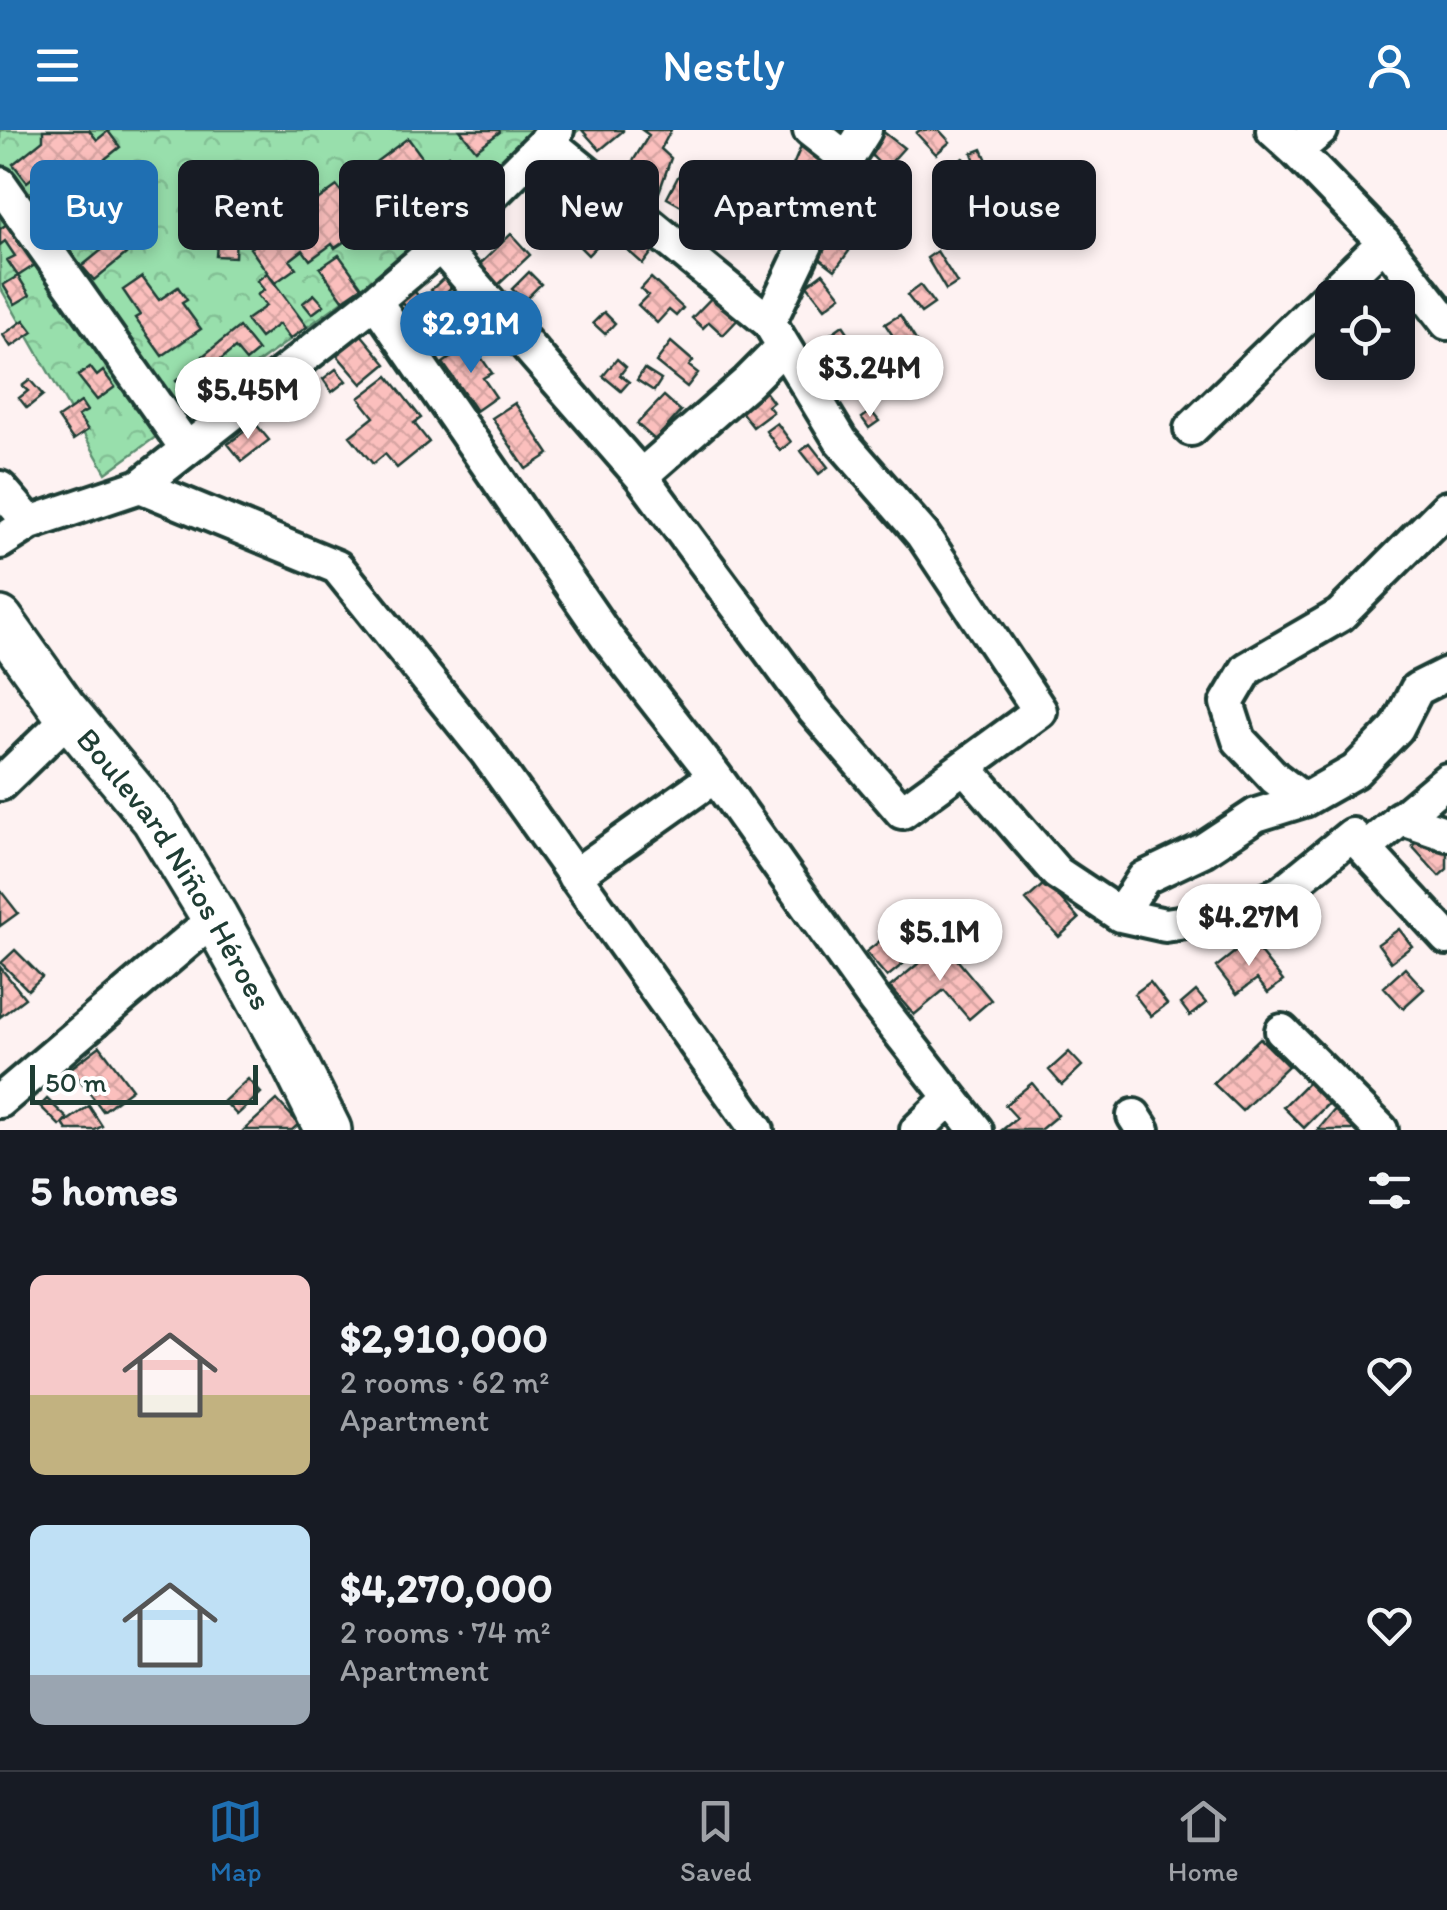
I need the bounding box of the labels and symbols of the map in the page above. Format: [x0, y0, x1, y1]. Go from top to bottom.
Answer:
pin: $2.91M [390, 291, 552, 376]
pin: $3.24M [789, 335, 951, 420]
pin: $5.45M [167, 357, 329, 442]
street label: Boulevard Niños Héroes [69, 720, 281, 1016]
pin: $4.27M [1168, 884, 1330, 969]
pin: $5.1M [870, 899, 1010, 984]
scale bar [30, 1060, 258, 1104]

